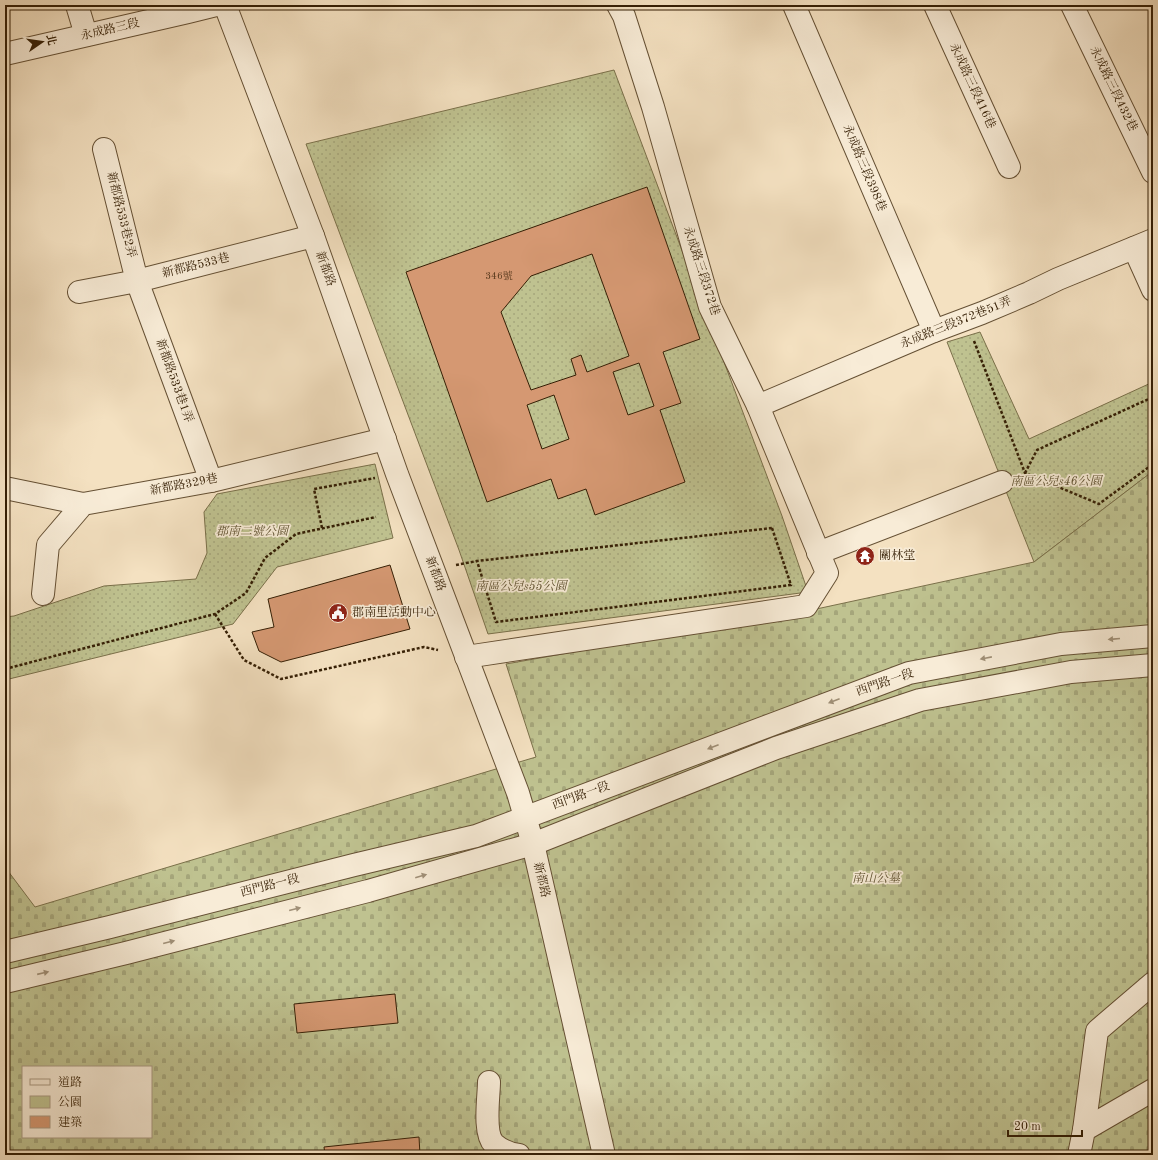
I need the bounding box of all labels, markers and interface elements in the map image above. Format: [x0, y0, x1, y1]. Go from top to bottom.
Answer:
street label: 永成路三段 [79, 15, 141, 43]
north arrow [22, 22, 62, 62]
text: 北 [44, 33, 59, 47]
street label: 永成路三段416巷 [947, 41, 999, 131]
street label: 永成路三段432巷 [1087, 44, 1141, 133]
street label: 永成路三段398巷 [840, 122, 890, 213]
street label: 新都路533巷2弄 [105, 170, 139, 259]
street label: 永成路三段372巷 [681, 224, 723, 317]
street label: 新都路 [313, 249, 339, 288]
street label: 新都路533巷 [161, 250, 231, 280]
house number: 346號 [485, 270, 513, 281]
street label: 永成路三段372巷51弄 [898, 293, 1013, 351]
street label: 新都路533巷1弄 [153, 337, 197, 424]
street label: 新都路329巷 [149, 471, 219, 497]
park label: 南區公兒s46公園 [1011, 474, 1103, 488]
park label: 郡南二號公園 [216, 524, 290, 538]
temple icon: 關林堂 [854, 545, 876, 567]
place label: 關林堂 [879, 548, 915, 562]
street label: 新都路 [423, 554, 449, 593]
park label: 南區公兒s55公園 [476, 579, 568, 593]
public building icon: 郡南里活動中心 [327, 602, 349, 624]
place label: 郡南里活動中心 [352, 605, 436, 619]
one-way arrow [1108, 636, 1120, 643]
one-way arrow [980, 656, 992, 662]
street label: 西門路一段 [854, 666, 915, 698]
one-way arrow [828, 698, 840, 704]
one-way arrow [706, 744, 718, 750]
street label: 西門路一段 [550, 778, 611, 812]
street label: 新都路 [531, 861, 553, 899]
street label: 西門路一段 [239, 871, 301, 899]
park label: 南山公墓 [852, 871, 902, 885]
one-way arrow [415, 873, 427, 879]
one-way arrow [289, 906, 301, 912]
one-way arrow [163, 938, 175, 944]
one-way arrow [37, 969, 49, 975]
legend [22, 1066, 152, 1138]
text: 道路 [58, 1075, 82, 1089]
text: 公園 [58, 1095, 82, 1109]
scale bar [1008, 1112, 1082, 1138]
text: 建築 [58, 1115, 82, 1129]
text: 20 m [1014, 1121, 1041, 1133]

